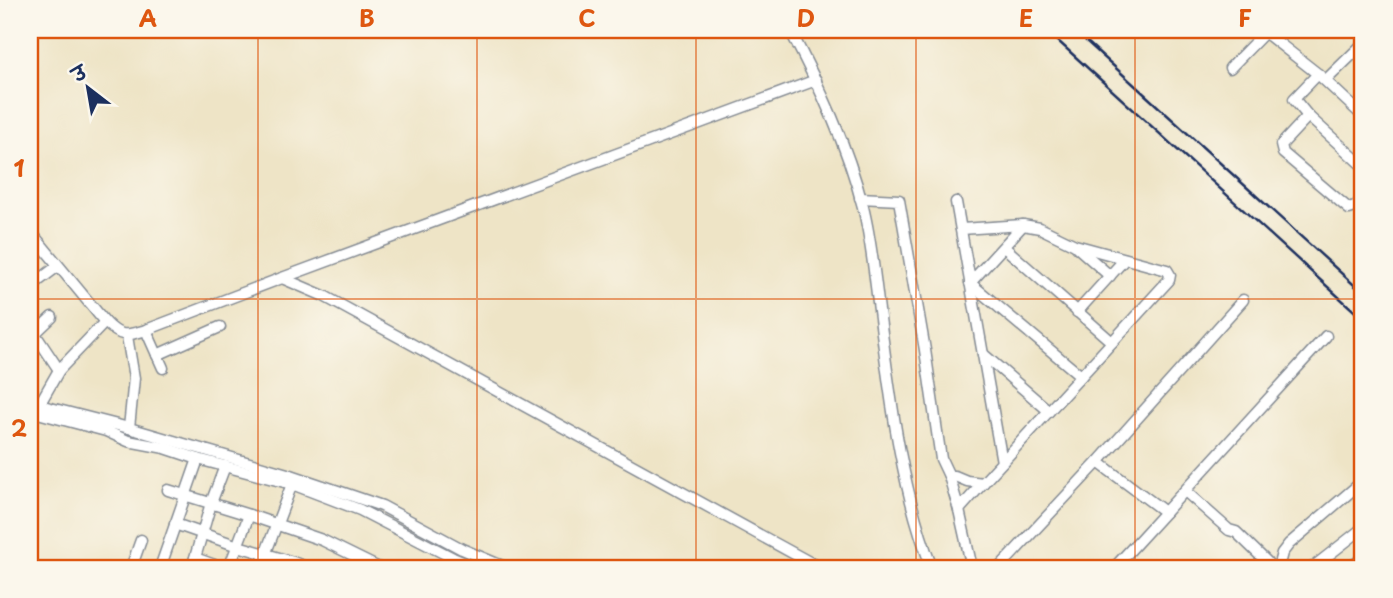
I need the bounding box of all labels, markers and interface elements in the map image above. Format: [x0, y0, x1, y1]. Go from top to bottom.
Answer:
text: A [139, 0, 157, 35]
text: B [359, 0, 375, 35]
text: C [578, 0, 596, 35]
text: D [797, 0, 815, 35]
text: E [1019, 0, 1033, 35]
text: F [1238, 0, 1252, 35]
north arrow [52, 52, 122, 122]
text: उ [64, 56, 93, 89]
text: 1 [14, 150, 25, 185]
text: 2 [11, 410, 27, 445]

